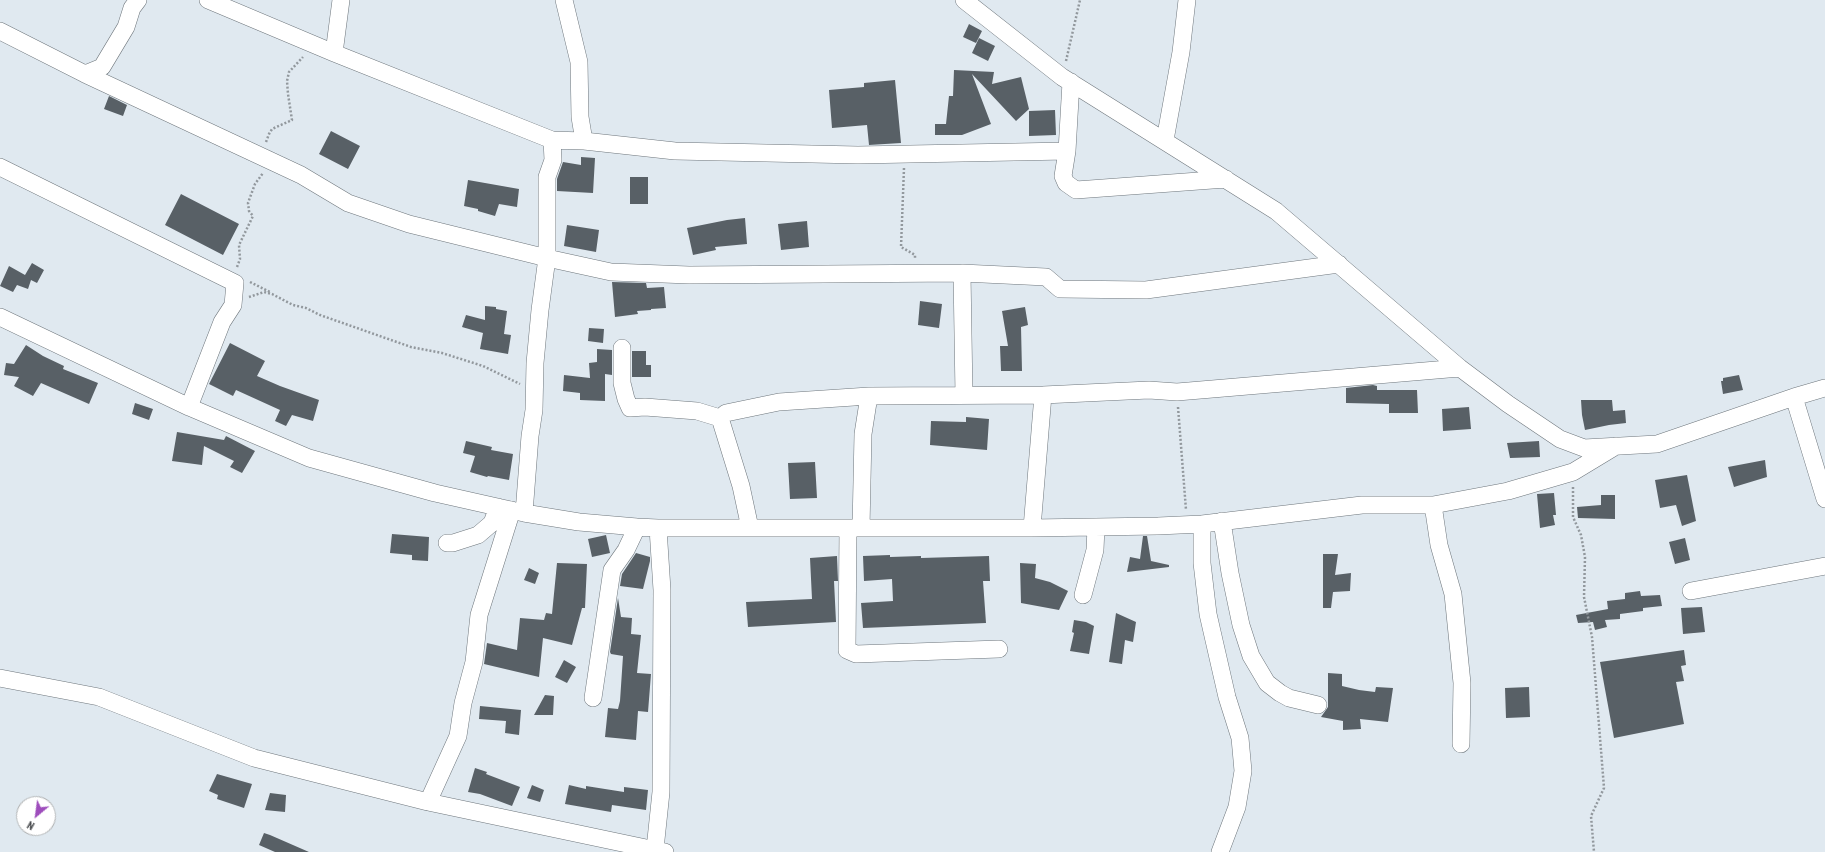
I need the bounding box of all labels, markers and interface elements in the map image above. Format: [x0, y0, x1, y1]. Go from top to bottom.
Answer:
north arrow [16, 796, 56, 836]
text: N [25, 818, 37, 833]

